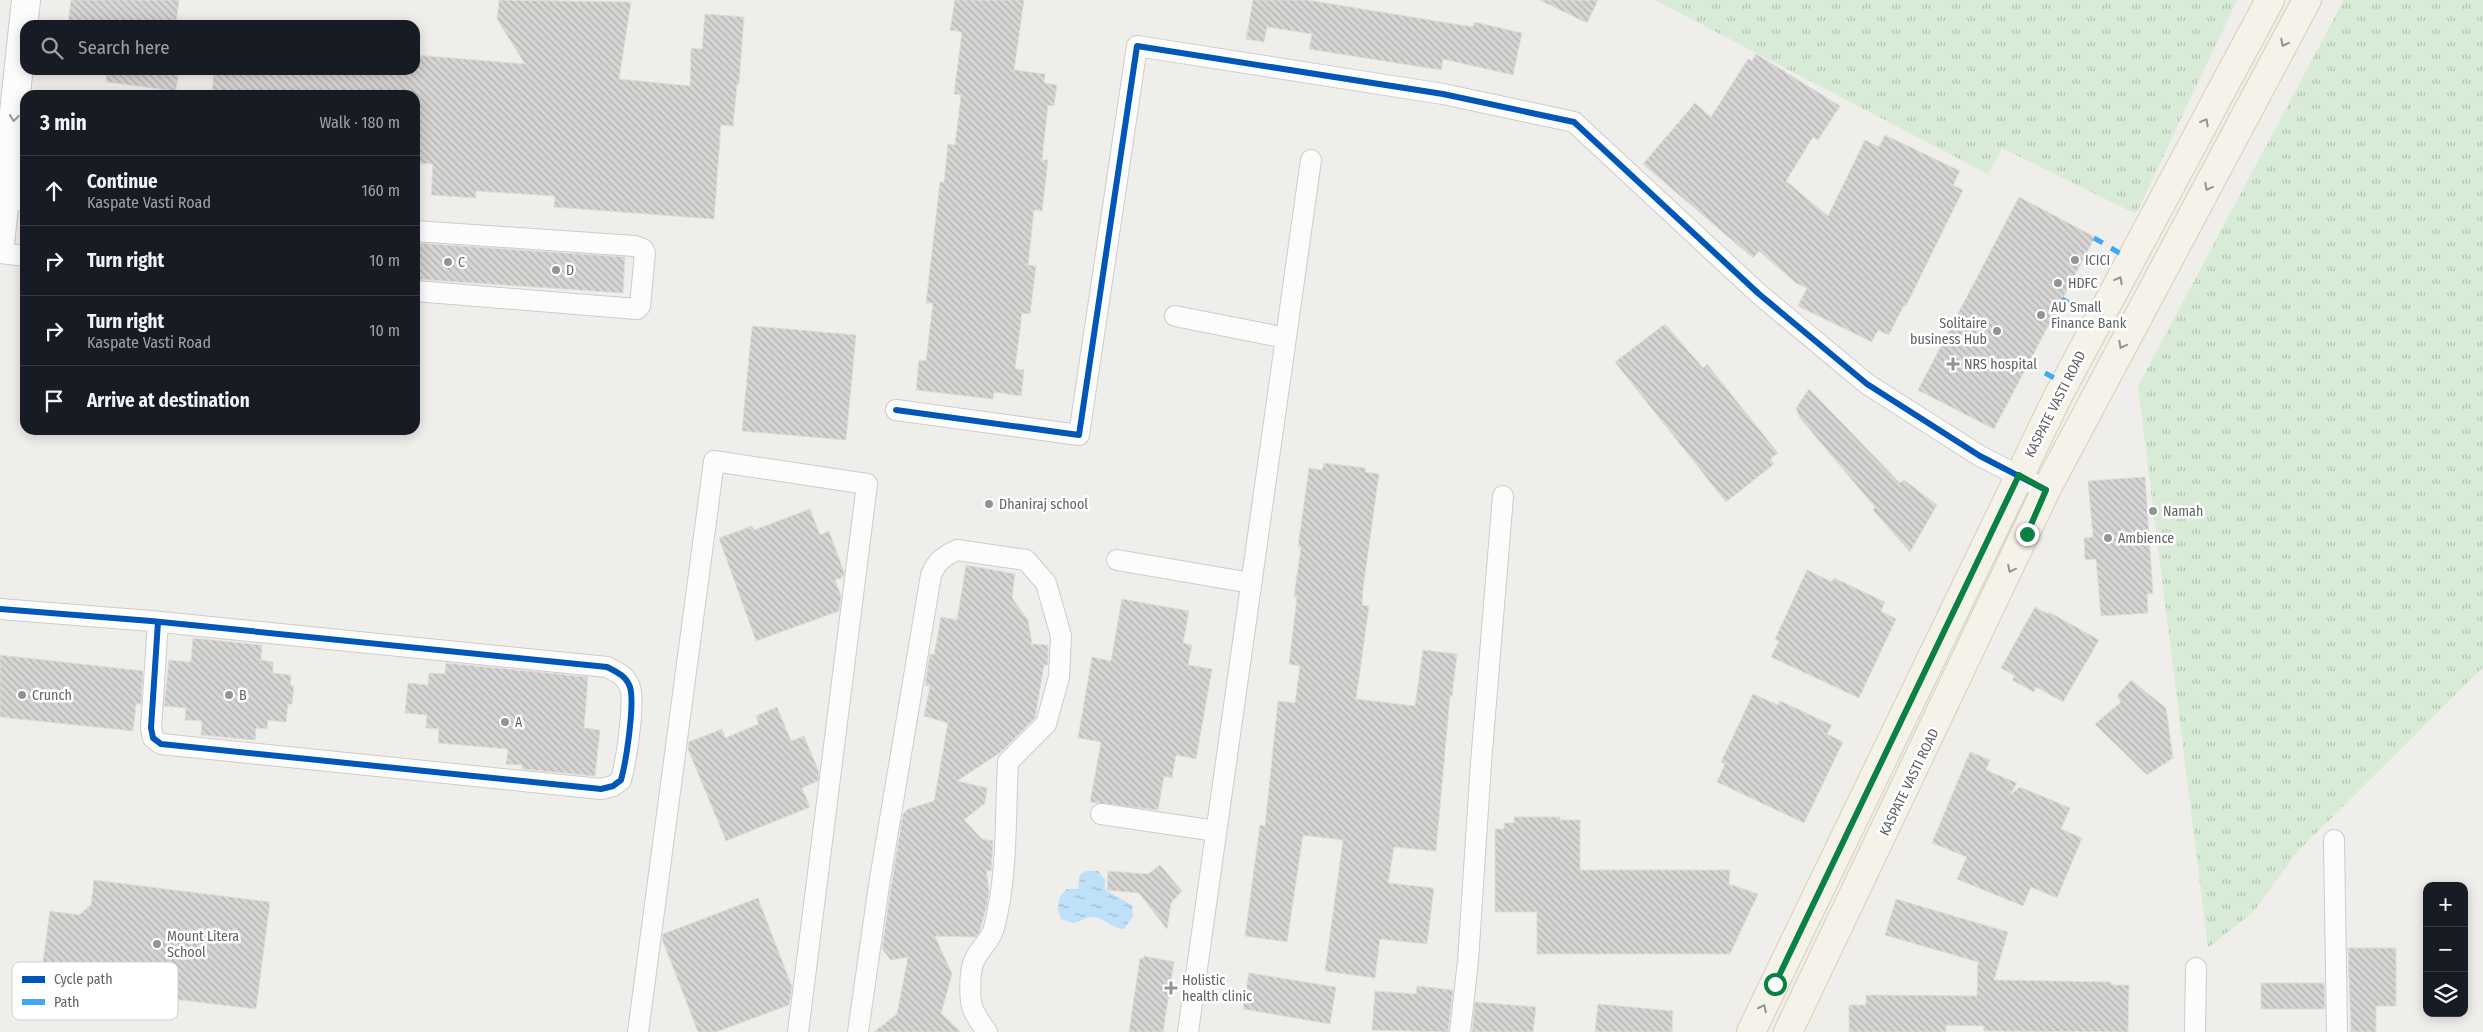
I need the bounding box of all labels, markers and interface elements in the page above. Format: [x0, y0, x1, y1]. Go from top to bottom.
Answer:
search box [20, 20, 420, 75]
icon: search [38, 34, 66, 62]
text: Search here [78, 36, 170, 59]
one-way arrow [2280, 38, 2290, 47]
text: 3 min [40, 110, 87, 136]
text: Walk · 180 m [320, 113, 400, 132]
one-way arrow [9, 114, 20, 122]
one-way arrow [2199, 118, 2209, 127]
text: Continue [87, 170, 158, 193]
icon: ahead [40, 177, 68, 205]
text: 160 m [361, 181, 400, 200]
one-way arrow [2204, 181, 2214, 190]
text: Kaspate Vasti Road [87, 193, 211, 212]
icon: right [40, 247, 68, 275]
text: Turn right [87, 249, 164, 272]
text: 10 m [369, 251, 400, 270]
place label: ICICI [2085, 252, 2110, 269]
place label: C [458, 254, 465, 271]
marker: ICICI [2069, 254, 2081, 266]
marker: C [442, 256, 454, 268]
place label: D [566, 262, 574, 279]
marker: D [550, 264, 562, 276]
place label: HDFC [2068, 275, 2098, 292]
one-way arrow [2113, 276, 2123, 285]
marker: HDFC [2052, 277, 2064, 289]
place label: AU Small Finance Bank [2051, 299, 2127, 332]
marker: AU Small Finance Bank [2035, 309, 2047, 321]
text: Turn right [87, 310, 164, 333]
place label: Solitaire business Hub [1910, 315, 1987, 348]
icon: right [40, 317, 68, 345]
text: 10 m [369, 321, 400, 340]
marker: Solitaire business Hub [1991, 325, 2003, 337]
text: Kaspate Vasti Road [87, 333, 211, 352]
one-way arrow [2118, 340, 2128, 349]
street label: KASPATE VASTI ROAD [2021, 348, 2090, 460]
place label: NRS hospital [1964, 356, 2037, 373]
marker: NRS hospital [1946, 357, 1960, 371]
icon: arrive [40, 387, 68, 415]
text: Arrive at destination [87, 389, 250, 412]
place label: Dhaniraj school [999, 496, 1088, 513]
marker: Dhaniraj school [983, 498, 995, 510]
place label: Namah [2163, 503, 2203, 520]
marker: Namah [2147, 505, 2159, 517]
route end [2016, 523, 2039, 546]
place label: Ambience [2118, 530, 2174, 547]
marker: Ambience [2102, 532, 2114, 544]
one-way arrow [2007, 563, 2017, 572]
place label: Crunch [32, 687, 72, 704]
place label: B [239, 687, 247, 704]
marker: Crunch [16, 689, 28, 701]
marker: B [223, 689, 235, 701]
place label: A [515, 714, 523, 731]
marker: A [499, 716, 511, 728]
street label: KASPATE VASTI ROAD [1876, 726, 1943, 839]
map controls [2423, 882, 2468, 1017]
button: + [2423, 882, 2468, 927]
button: − [2423, 927, 2468, 972]
place label: Mount Litera School [167, 928, 239, 961]
marker: Mount Litera School [151, 938, 163, 950]
legend [12, 962, 178, 1020]
text: Cycle path [54, 971, 113, 988]
place label: Holistic health clinic [1182, 972, 1252, 1005]
button: layers [2423, 972, 2468, 1017]
route start [1764, 973, 1787, 996]
marker: Holistic health clinic [1164, 981, 1178, 995]
text: Path [54, 994, 79, 1011]
one-way arrow [1757, 1004, 1767, 1013]

